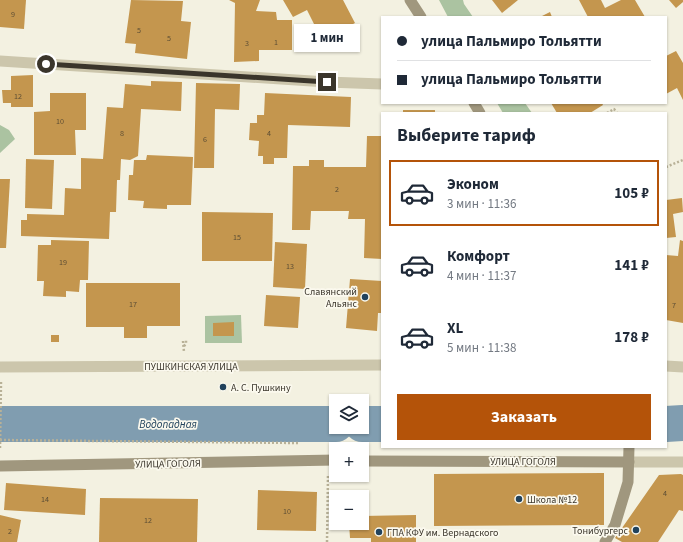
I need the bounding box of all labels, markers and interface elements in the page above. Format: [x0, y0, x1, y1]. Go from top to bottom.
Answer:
house number: 9 [11, 9, 15, 20]
callout: 1 мин [294, 24, 360, 52]
house number: 5 [137, 25, 141, 36]
text: 1 мин [310, 29, 344, 47]
text: улица Пальмиро Тольятти [421, 31, 602, 52]
house number: 5 [167, 33, 171, 44]
house number: 1 [274, 37, 278, 48]
house number: 3 [245, 38, 249, 49]
route start [37, 55, 55, 73]
text: улица Пальмиро Тольятти [421, 69, 602, 90]
route end [318, 73, 336, 91]
house number: 12 [14, 91, 22, 102]
house number: 10 [56, 116, 64, 127]
text: Выберите тариф [397, 123, 536, 148]
house number: 8 [120, 128, 124, 139]
house number: 4 [267, 128, 271, 139]
house number: 6 [203, 134, 207, 145]
text: Эконом [447, 174, 499, 195]
icon: car [399, 175, 435, 211]
text: 105 ₽ [614, 183, 649, 204]
house number: 2 [335, 184, 339, 195]
text: 3 мин · 11:36 [447, 195, 516, 213]
house number: 15 [233, 232, 241, 243]
text: Комфорт [447, 246, 510, 267]
icon: car [399, 247, 435, 283]
text: 141 ₽ [614, 255, 649, 276]
house number: 19 [59, 257, 67, 268]
house number: 13 [286, 261, 294, 272]
text: 4 мин · 11:37 [447, 267, 516, 285]
place label: Славянский Альянс [304, 285, 357, 311]
marker: Славянский Альянс [360, 292, 370, 302]
house number: 17 [129, 299, 137, 310]
house number: 7 [672, 300, 676, 311]
text: XL [447, 318, 463, 339]
icon: car [399, 319, 435, 355]
text: 178 ₽ [614, 327, 649, 348]
text: 5 мин · 11:38 [447, 339, 516, 357]
street label: ПУШКИНСКАЯ УЛИЦА [144, 360, 238, 374]
place label: А. С. Пушкину [231, 381, 291, 395]
marker: А. С. Пушкину [218, 382, 228, 392]
map controls [329, 394, 369, 530]
button: layers [329, 394, 369, 434]
button: Заказать [397, 394, 651, 440]
water label: Водопадная [139, 417, 197, 432]
button: + [329, 442, 369, 482]
street label: УЛИЦА ГОГОЛЯ [490, 455, 556, 469]
street label: УЛИЦА ГОГОЛЯ [135, 456, 201, 472]
house number: 4 [663, 488, 667, 499]
button: − [329, 490, 369, 530]
place label: Школа №12 [527, 493, 577, 507]
house number: 14 [41, 494, 49, 505]
marker: Школа №12 [514, 494, 524, 504]
house number: 10 [283, 506, 291, 517]
house number: 12 [144, 515, 152, 526]
place label: Тонибургерс [572, 524, 628, 538]
marker: Тонибургерс [631, 525, 641, 535]
house number: 2 [8, 526, 12, 537]
place label: ГПА КФУ им. Вернадского [387, 526, 499, 540]
marker: ГПА КФУ им. Вернадского [374, 527, 384, 537]

